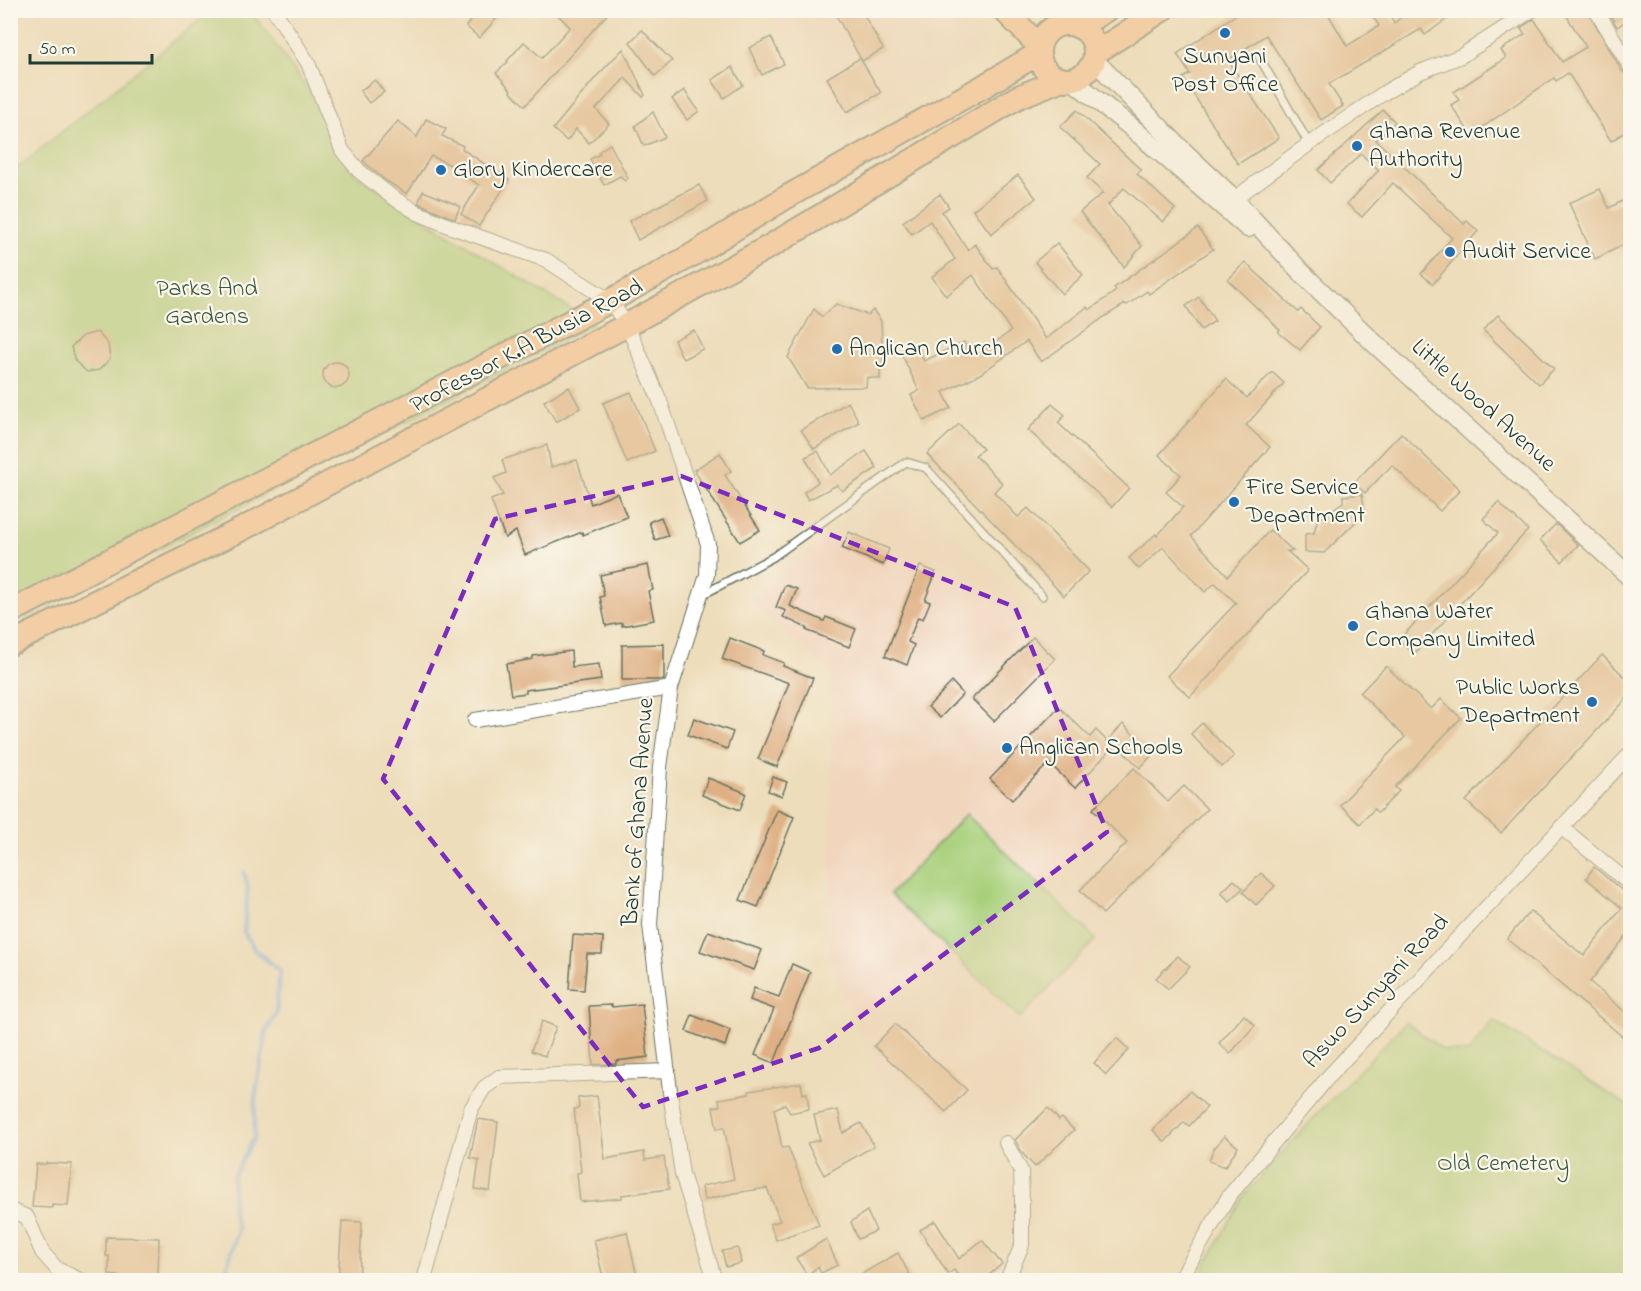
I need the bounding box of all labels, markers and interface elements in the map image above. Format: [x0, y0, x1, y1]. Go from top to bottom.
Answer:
marker: Sunyani Post Office [1218, 26, 1232, 40]
scale bar [30, 27, 152, 65]
text: 50 m [39, 37, 76, 63]
place label: Sunyani Post Office [1172, 40, 1279, 103]
place label: Ghana Revenue Authority [1369, 115, 1520, 179]
marker: Ghana Revenue Authority [1350, 139, 1364, 153]
place label: Glory Kindercare [453, 153, 613, 189]
marker: Glory Kindercare [434, 163, 448, 177]
place label: Audit Service [1462, 235, 1591, 270]
marker: Audit Service [1443, 245, 1457, 259]
street label: Professor K.A Busia Road [404, 270, 650, 423]
park label: Parks And Gardens [156, 272, 258, 335]
street label: Little Wood Avenue [1403, 331, 1564, 481]
place label: Anglican Church [849, 332, 1003, 367]
marker: Anglican Church [830, 342, 844, 356]
place label: Fire Service Department [1245, 471, 1365, 534]
marker: Fire Service Department [1227, 495, 1241, 509]
place label: Ghana Water Company Limited [1365, 595, 1535, 659]
marker: Ghana Water Company Limited [1346, 619, 1360, 633]
place label: Public Works Department [1456, 671, 1580, 734]
marker: Public Works Department [1585, 695, 1599, 709]
street label: Bank of Ghana Avenue [613, 696, 664, 928]
place label: Anglican Schools [1019, 731, 1183, 766]
marker: Anglican Schools [1000, 741, 1014, 755]
street label: Asuo Sunyani Road [1296, 906, 1459, 1078]
park label: Old Cemetery [1437, 1147, 1569, 1183]

